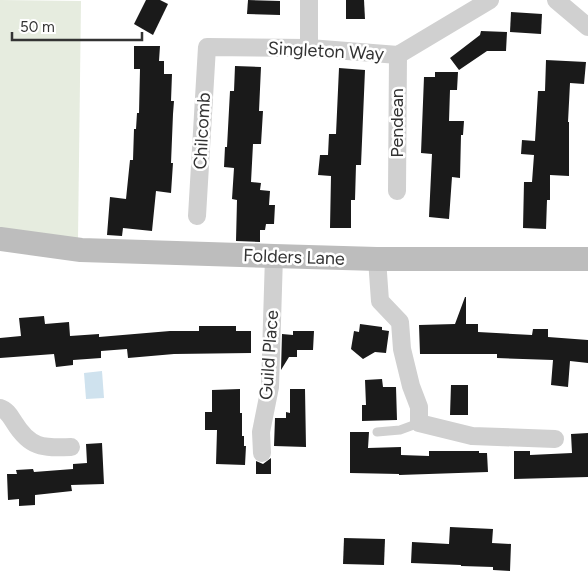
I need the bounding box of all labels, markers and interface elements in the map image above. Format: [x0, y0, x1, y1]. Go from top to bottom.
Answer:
scale bar [12, 10, 142, 42]
text: 50 m [20, 18, 55, 36]
street label: Singleton Way [267, 37, 385, 65]
street label: Pendean [386, 88, 408, 158]
street label: Chilcomb [189, 92, 215, 170]
street label: Folders Lane [243, 244, 345, 270]
street label: Guild Place [255, 309, 283, 401]

